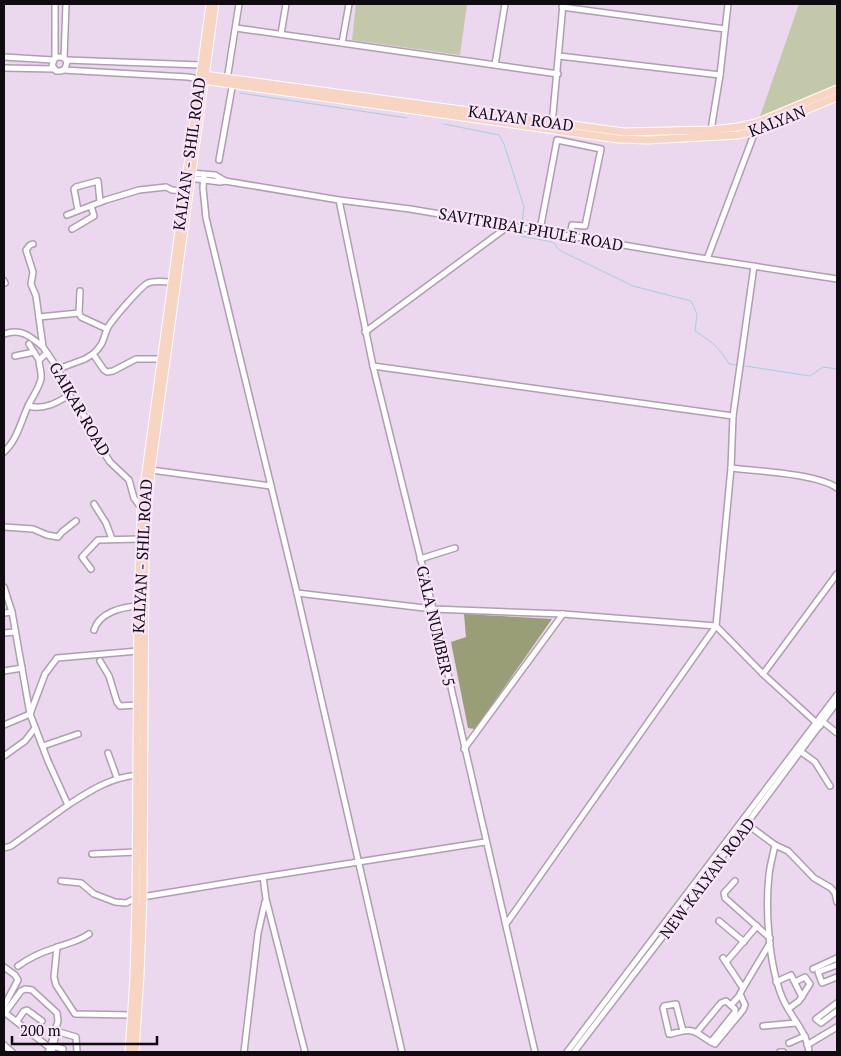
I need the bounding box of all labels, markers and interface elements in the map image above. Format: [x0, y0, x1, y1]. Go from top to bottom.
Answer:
street label: KALYAN - SHIL ROAD [167, 76, 211, 232]
street label: KALYAN ROAD [467, 100, 575, 136]
street label: KALYAN [745, 100, 809, 142]
street label: SAVITRIBAI PHULE ROAD [437, 202, 625, 256]
street label: GAIKAR ROAD [44, 358, 116, 460]
street label: KALYAN - SHIL ROAD [127, 478, 157, 634]
street label: GALA NUMBER 5 [411, 563, 461, 689]
street label: NEW KALYAN ROAD [654, 813, 760, 943]
scale bar [12, 1014, 158, 1046]
text: 200 m [20, 1020, 61, 1040]

